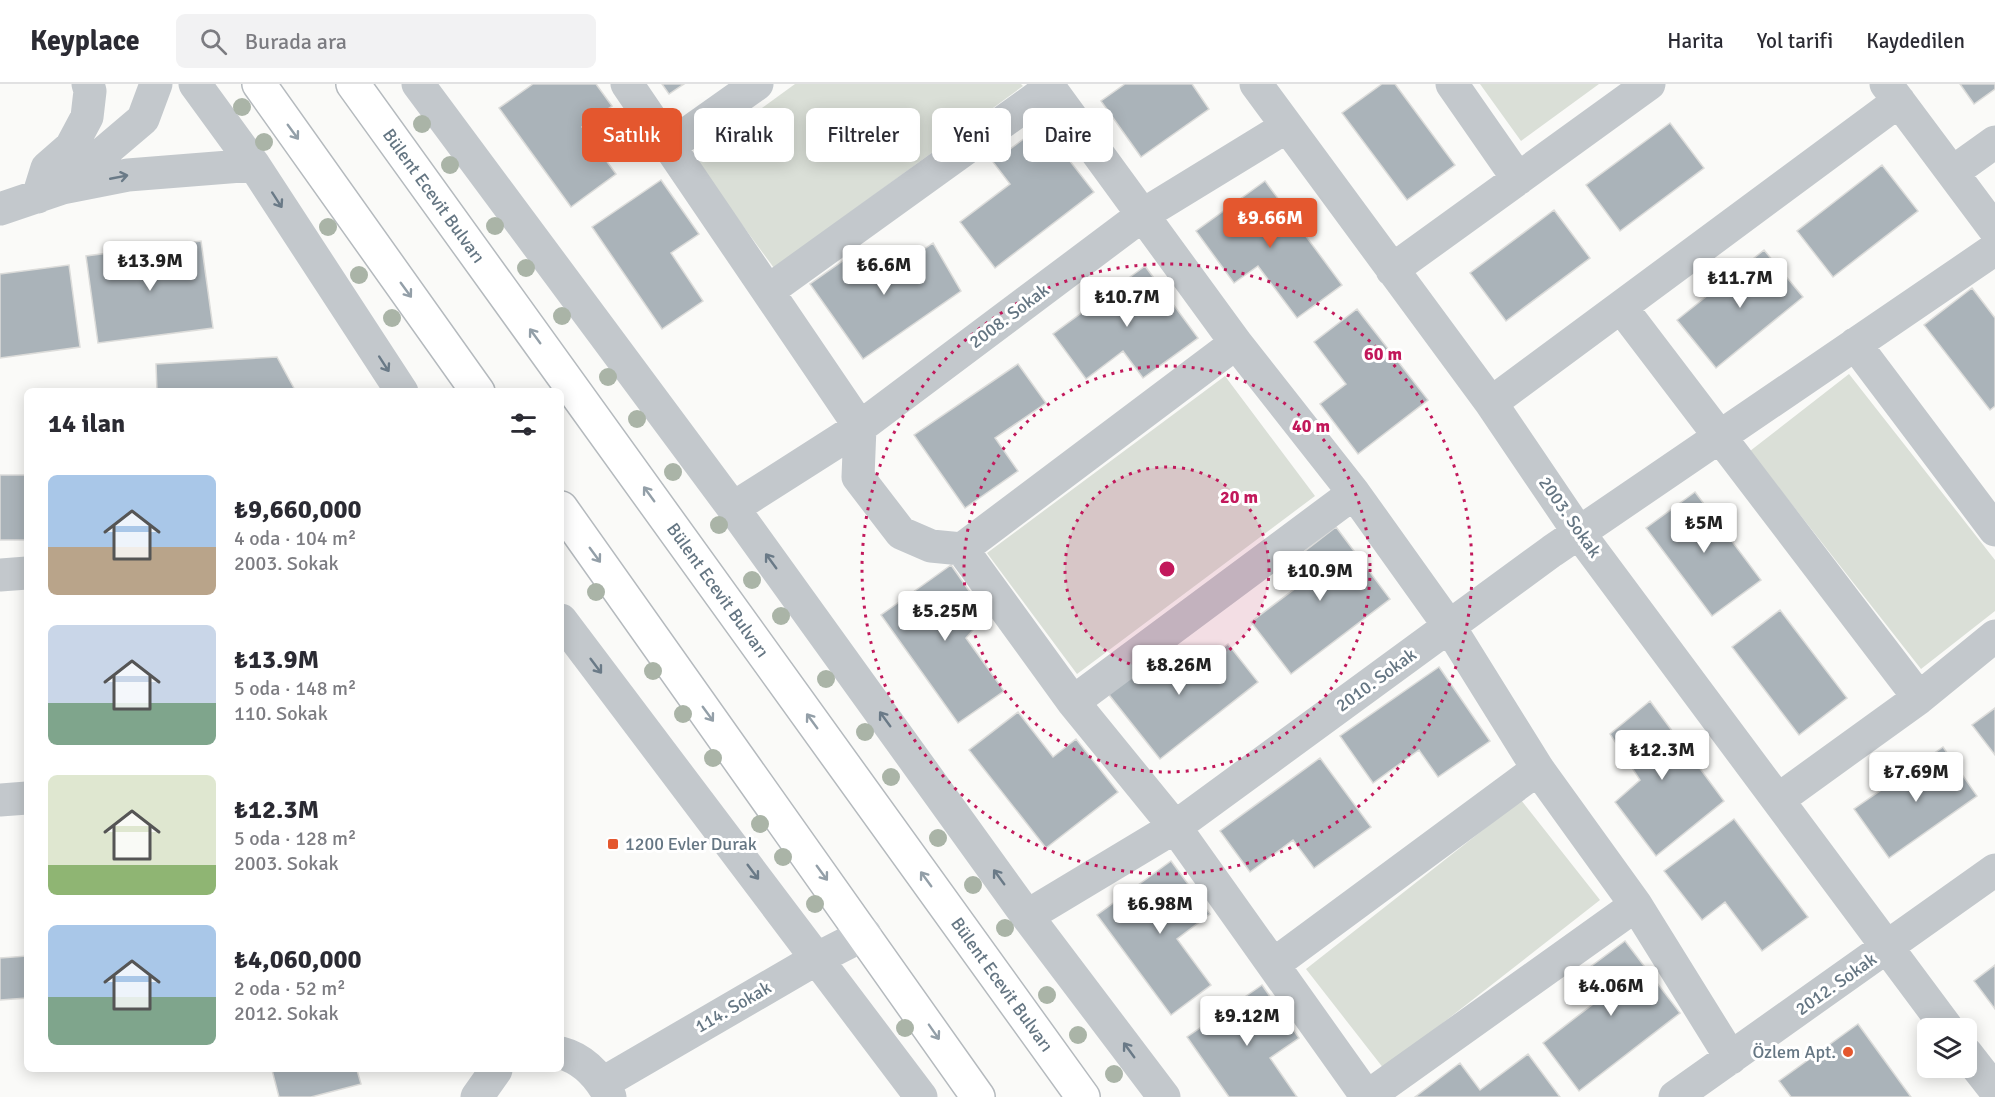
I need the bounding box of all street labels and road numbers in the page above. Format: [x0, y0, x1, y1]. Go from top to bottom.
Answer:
street label: Bülent Ecevit Bulvarı [378, 124, 490, 268]
street label: 2008. Sokak [965, 279, 1053, 353]
street label: 2003. Sokak [1534, 472, 1606, 562]
street label: Bülent Ecevit Bulvarı [662, 519, 774, 662]
street label: 2010. Sokak [1331, 643, 1421, 717]
street label: Bülent Ecevit Bulvarı [946, 913, 1058, 1056]
street label: 2012. Sokak [1791, 948, 1881, 1020]
street label: 114. Sokak [691, 976, 775, 1038]

